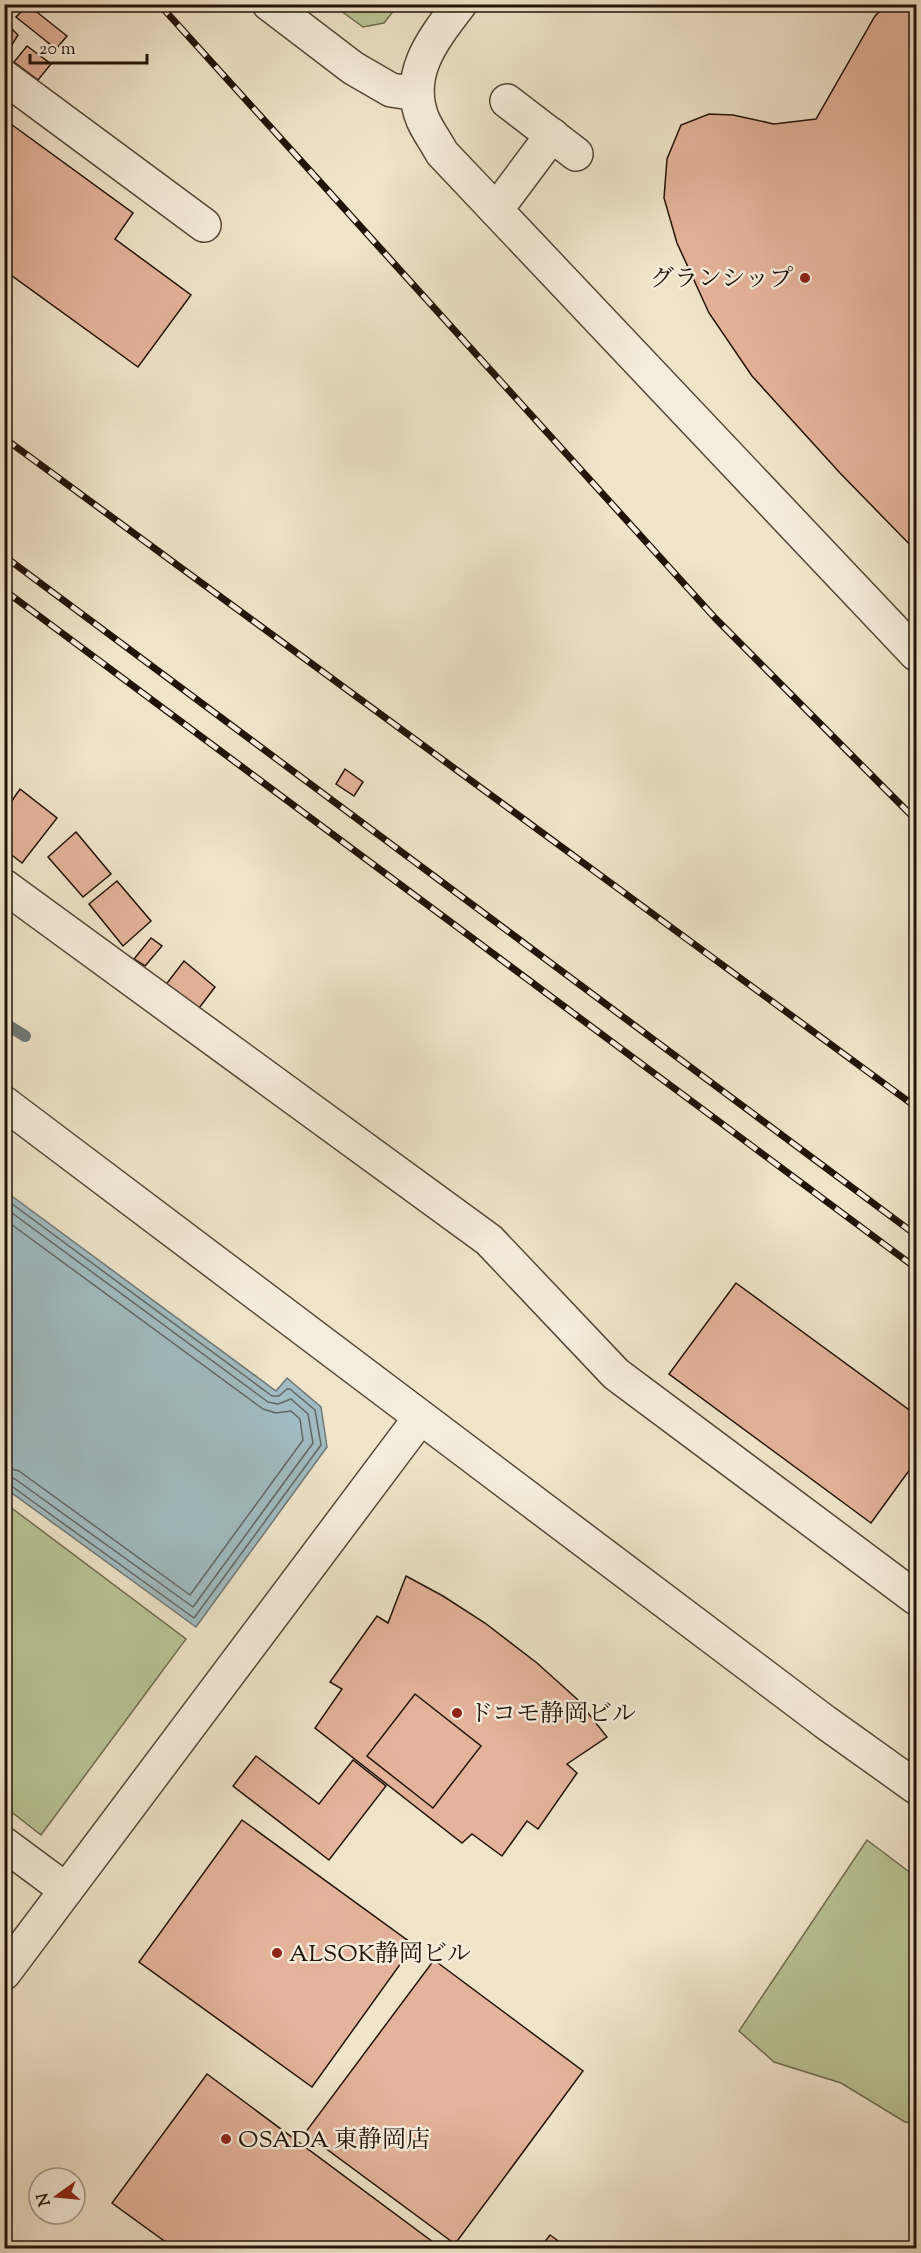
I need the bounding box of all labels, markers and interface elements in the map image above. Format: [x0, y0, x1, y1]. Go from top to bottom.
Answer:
scale bar [30, 27, 147, 65]
text: 20 m [39, 37, 76, 63]
place label: グランシップ [650, 263, 793, 297]
marker: グランシップ [798, 271, 812, 285]
place label: ドコモ静岡ビル [469, 1698, 636, 1732]
marker: ドコモ静岡ビル [450, 1706, 464, 1720]
place label: ALSOK静岡ビル [289, 1938, 471, 1972]
marker: ALSOK静岡ビル [270, 1946, 284, 1960]
place label: OSADA 東静岡店 [238, 2124, 430, 2158]
marker: OSADA 東静岡店 [219, 2132, 233, 2146]
north arrow [27, 2166, 87, 2226]
text: N [32, 2190, 58, 2208]

